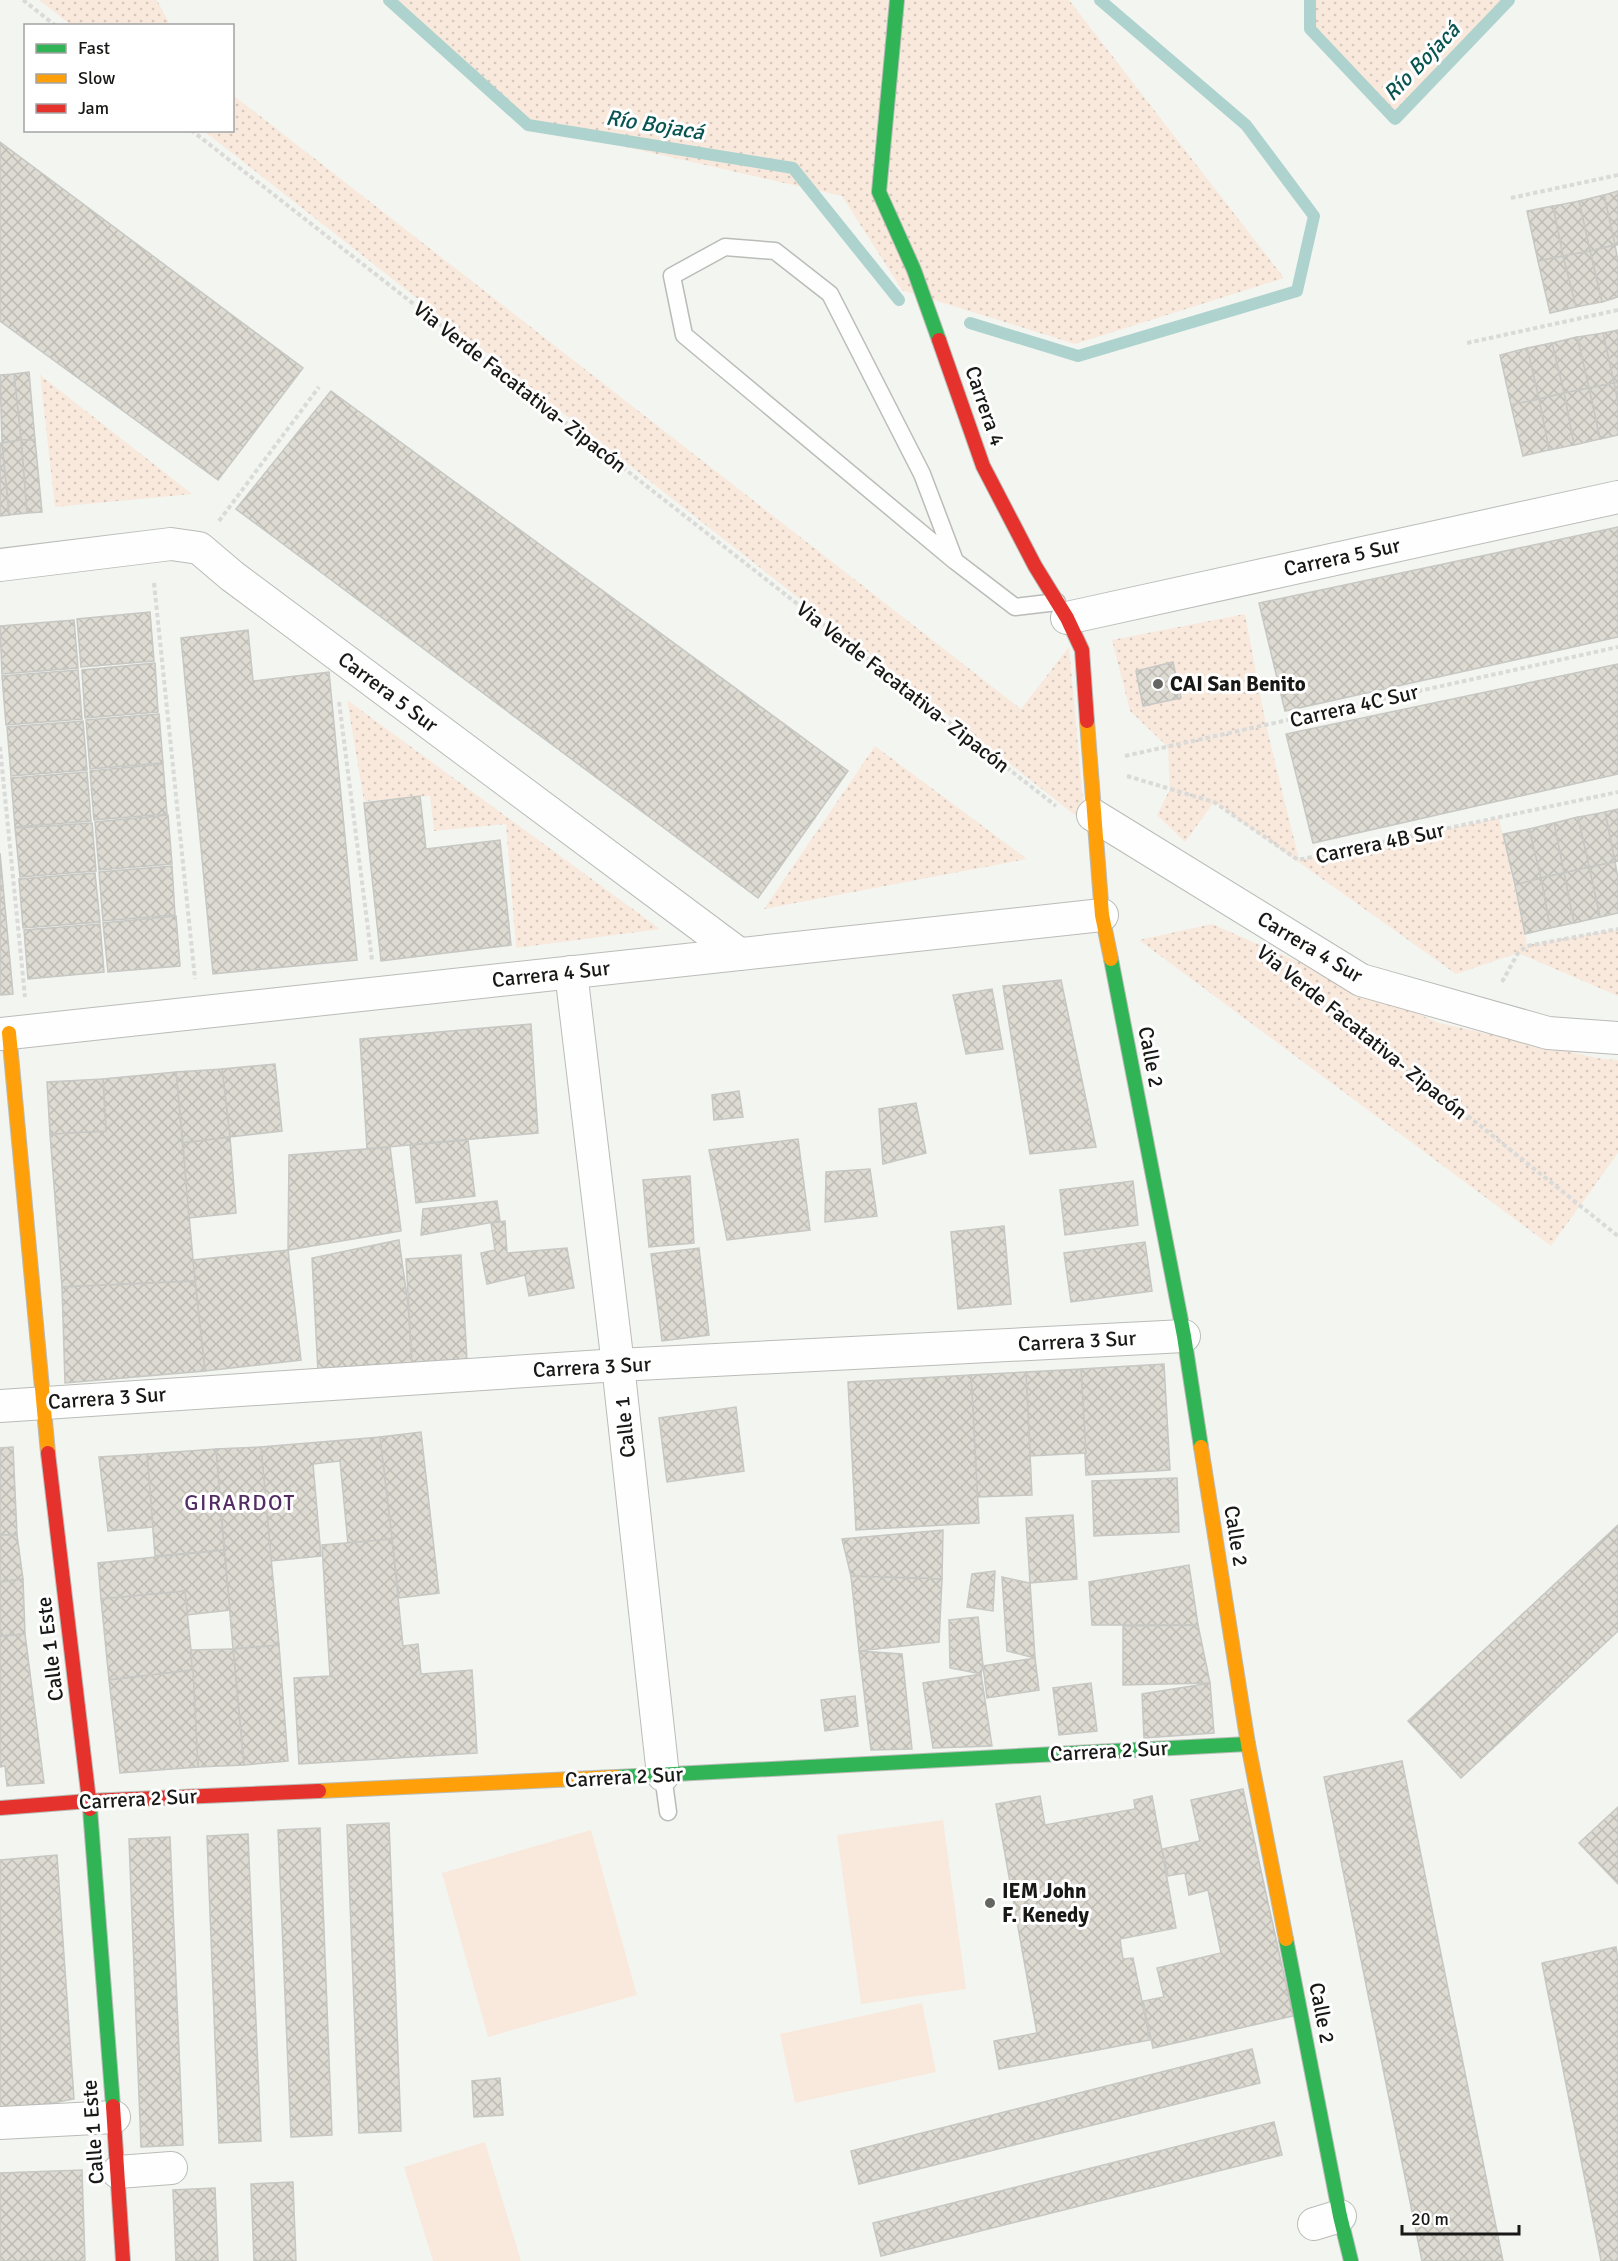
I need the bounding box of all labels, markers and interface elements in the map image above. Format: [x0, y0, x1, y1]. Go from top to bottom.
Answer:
water label: Río Bojacá [1377, 15, 1467, 106]
legend [24, 24, 234, 132]
text: Fast [78, 37, 110, 59]
text: Slow [78, 67, 115, 89]
text: Jam [78, 97, 109, 119]
water label: Río Bojacá [604, 103, 708, 146]
street label: Via Verde Facatativa- Zipacón [408, 296, 632, 478]
street label: Carrera 4 [959, 363, 1011, 449]
street label: Carrera 5 Sur [1281, 532, 1403, 582]
street label: Via Verde Facatativa- Zipacón [791, 596, 1015, 778]
street label: Carrera 5 Sur [333, 646, 443, 738]
place label: CAI San Benito [1170, 671, 1306, 697]
marker: CAI San Benito [1151, 677, 1165, 691]
street label: Carrera 4C Sur [1287, 679, 1421, 733]
street label: Carrera 4B Sur [1313, 817, 1447, 869]
street label: Carrera 4 Sur [1253, 905, 1368, 989]
street label: Via Verde Facatativa- Zipacón [1251, 939, 1473, 1125]
street label: Carrera 4 Sur [491, 955, 612, 993]
street label: Calle 2 [1132, 1024, 1170, 1090]
street label: Carrera 3 Sur [1017, 1325, 1137, 1357]
street label: Carrera 3 Sur [532, 1351, 652, 1383]
street label: Carrera 3 Sur [47, 1381, 167, 1415]
street label: Calle 1 [609, 1395, 641, 1459]
district label: GIRARDOT [184, 1489, 296, 1516]
street label: Calle 2 [1218, 1504, 1254, 1568]
street label: Calle 1 Este [31, 1595, 69, 1703]
street label: Carrera 2 Sur [1049, 1735, 1169, 1767]
street label: Carrera 2 Sur [564, 1761, 684, 1793]
street label: Carrera 2 Sur [78, 1783, 198, 1815]
place label: IEM John F. Kenedy [1002, 1878, 1089, 1928]
marker: IEM John F. Kenedy [983, 1896, 997, 1910]
street label: Calle 2 [1303, 1980, 1341, 2046]
street label: Calle 1 Este [76, 2079, 110, 2185]
scale bar [1402, 2198, 1519, 2236]
text: 20 m [1411, 2208, 1449, 2230]

